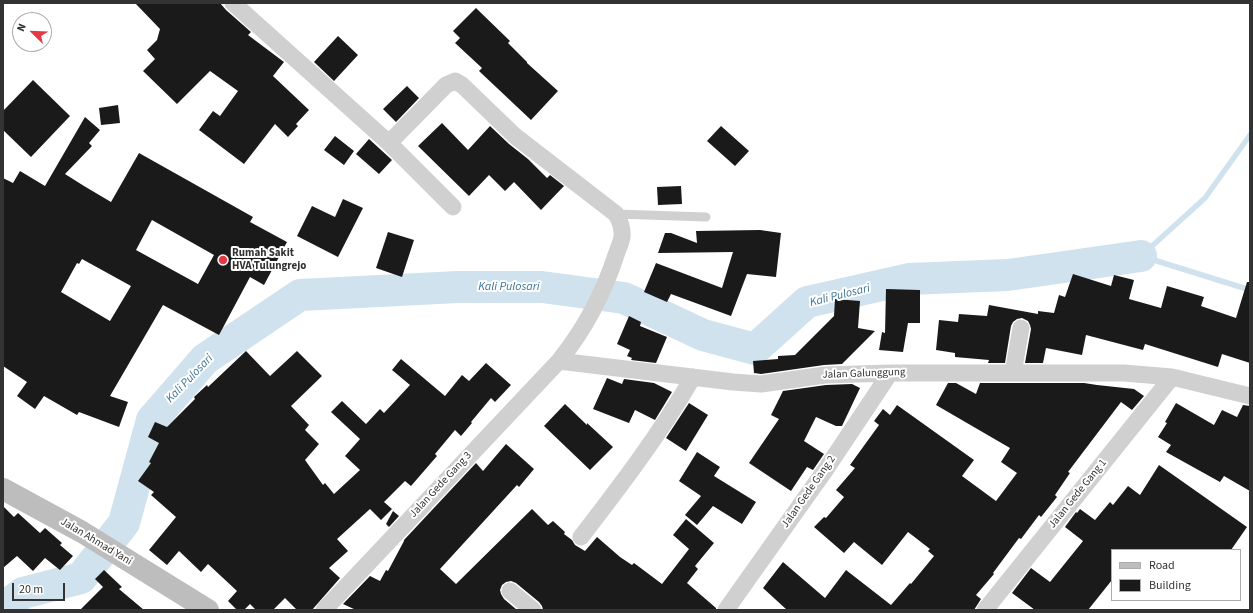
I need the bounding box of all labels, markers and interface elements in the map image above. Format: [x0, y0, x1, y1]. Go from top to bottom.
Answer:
north arrow [12, 12, 52, 52]
text: N [13, 21, 30, 34]
place label: Rumah Sakit HVA Tulungrejo [232, 247, 306, 273]
marker: Rumah Sakit HVA Tulungrejo [217, 254, 229, 266]
water label: Kali Pulosari [478, 280, 540, 294]
water label: Kali Pulosari [808, 282, 872, 310]
water label: Kali Pulosari [163, 352, 217, 406]
street label: Jalan Galunggung [822, 366, 906, 382]
street label: Jalan Gede Gang 3 [407, 449, 475, 521]
street label: Jalan Gede Gang 2 [779, 453, 839, 531]
street label: Jalan Gede Gang 1 [1046, 457, 1110, 531]
street label: Jalan Ahmad Yani [58, 515, 134, 569]
legend [1111, 549, 1241, 601]
text: Road [1149, 557, 1175, 574]
scale bar [14, 575, 67, 601]
text: Building [1149, 577, 1191, 594]
text: 20 m [19, 581, 43, 598]

